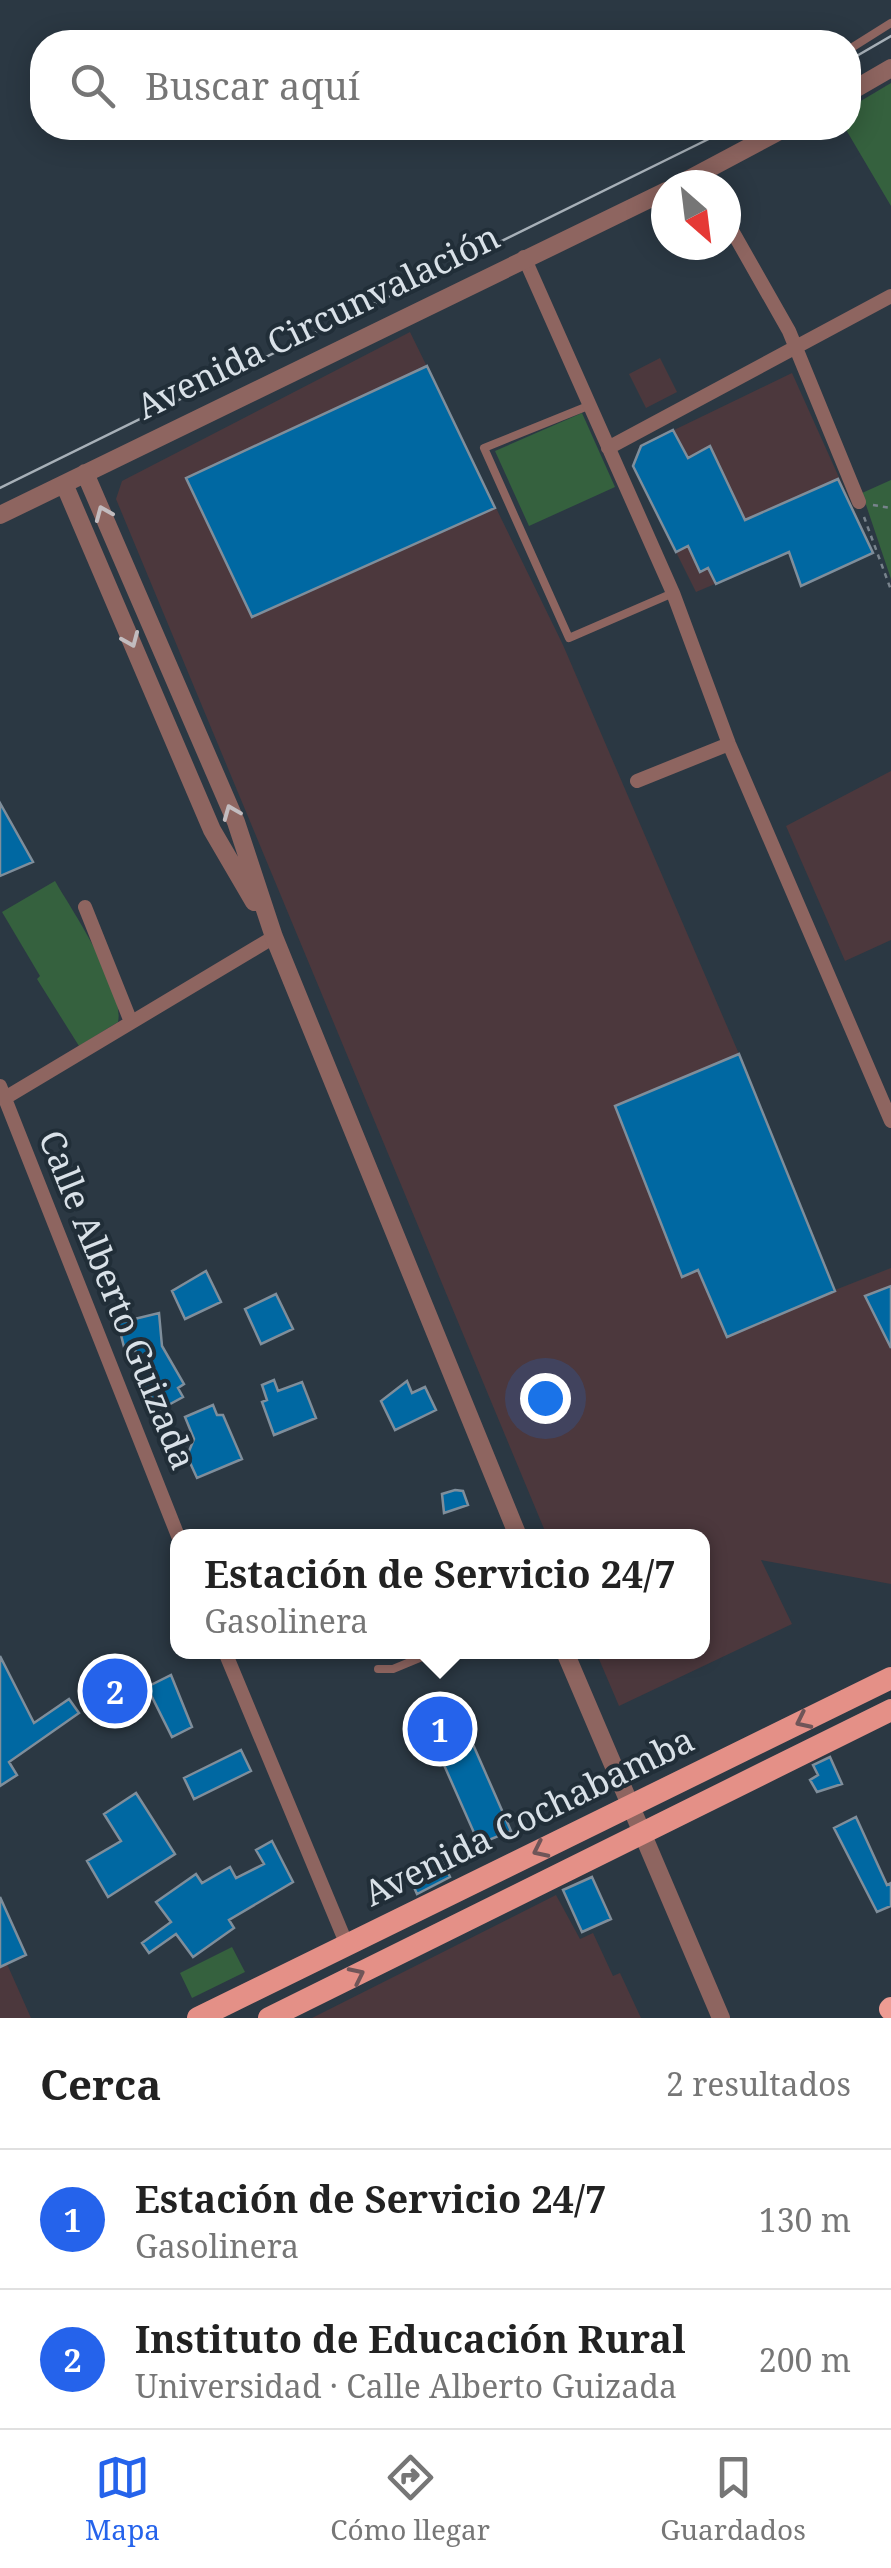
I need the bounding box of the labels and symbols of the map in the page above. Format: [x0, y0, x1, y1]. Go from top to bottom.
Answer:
north arrow [651, 170, 741, 260]
street label: Avenida Circunvalación [128, 212, 507, 429]
one-way arrow [95, 505, 115, 523]
one-way arrow [119, 630, 139, 648]
one-way arrow [223, 804, 243, 822]
street label: Calle Alberto Guizada [29, 1123, 208, 1476]
your location [520, 1373, 571, 1424]
pin: 2 [82, 1654, 148, 1728]
pin: 1 [408, 1692, 472, 1766]
one-way arrow [796, 1709, 814, 1728]
street label: Avenida Cochabamba [355, 1715, 701, 1916]
one-way arrow [533, 1838, 551, 1857]
one-way arrow [346, 1968, 364, 1987]

